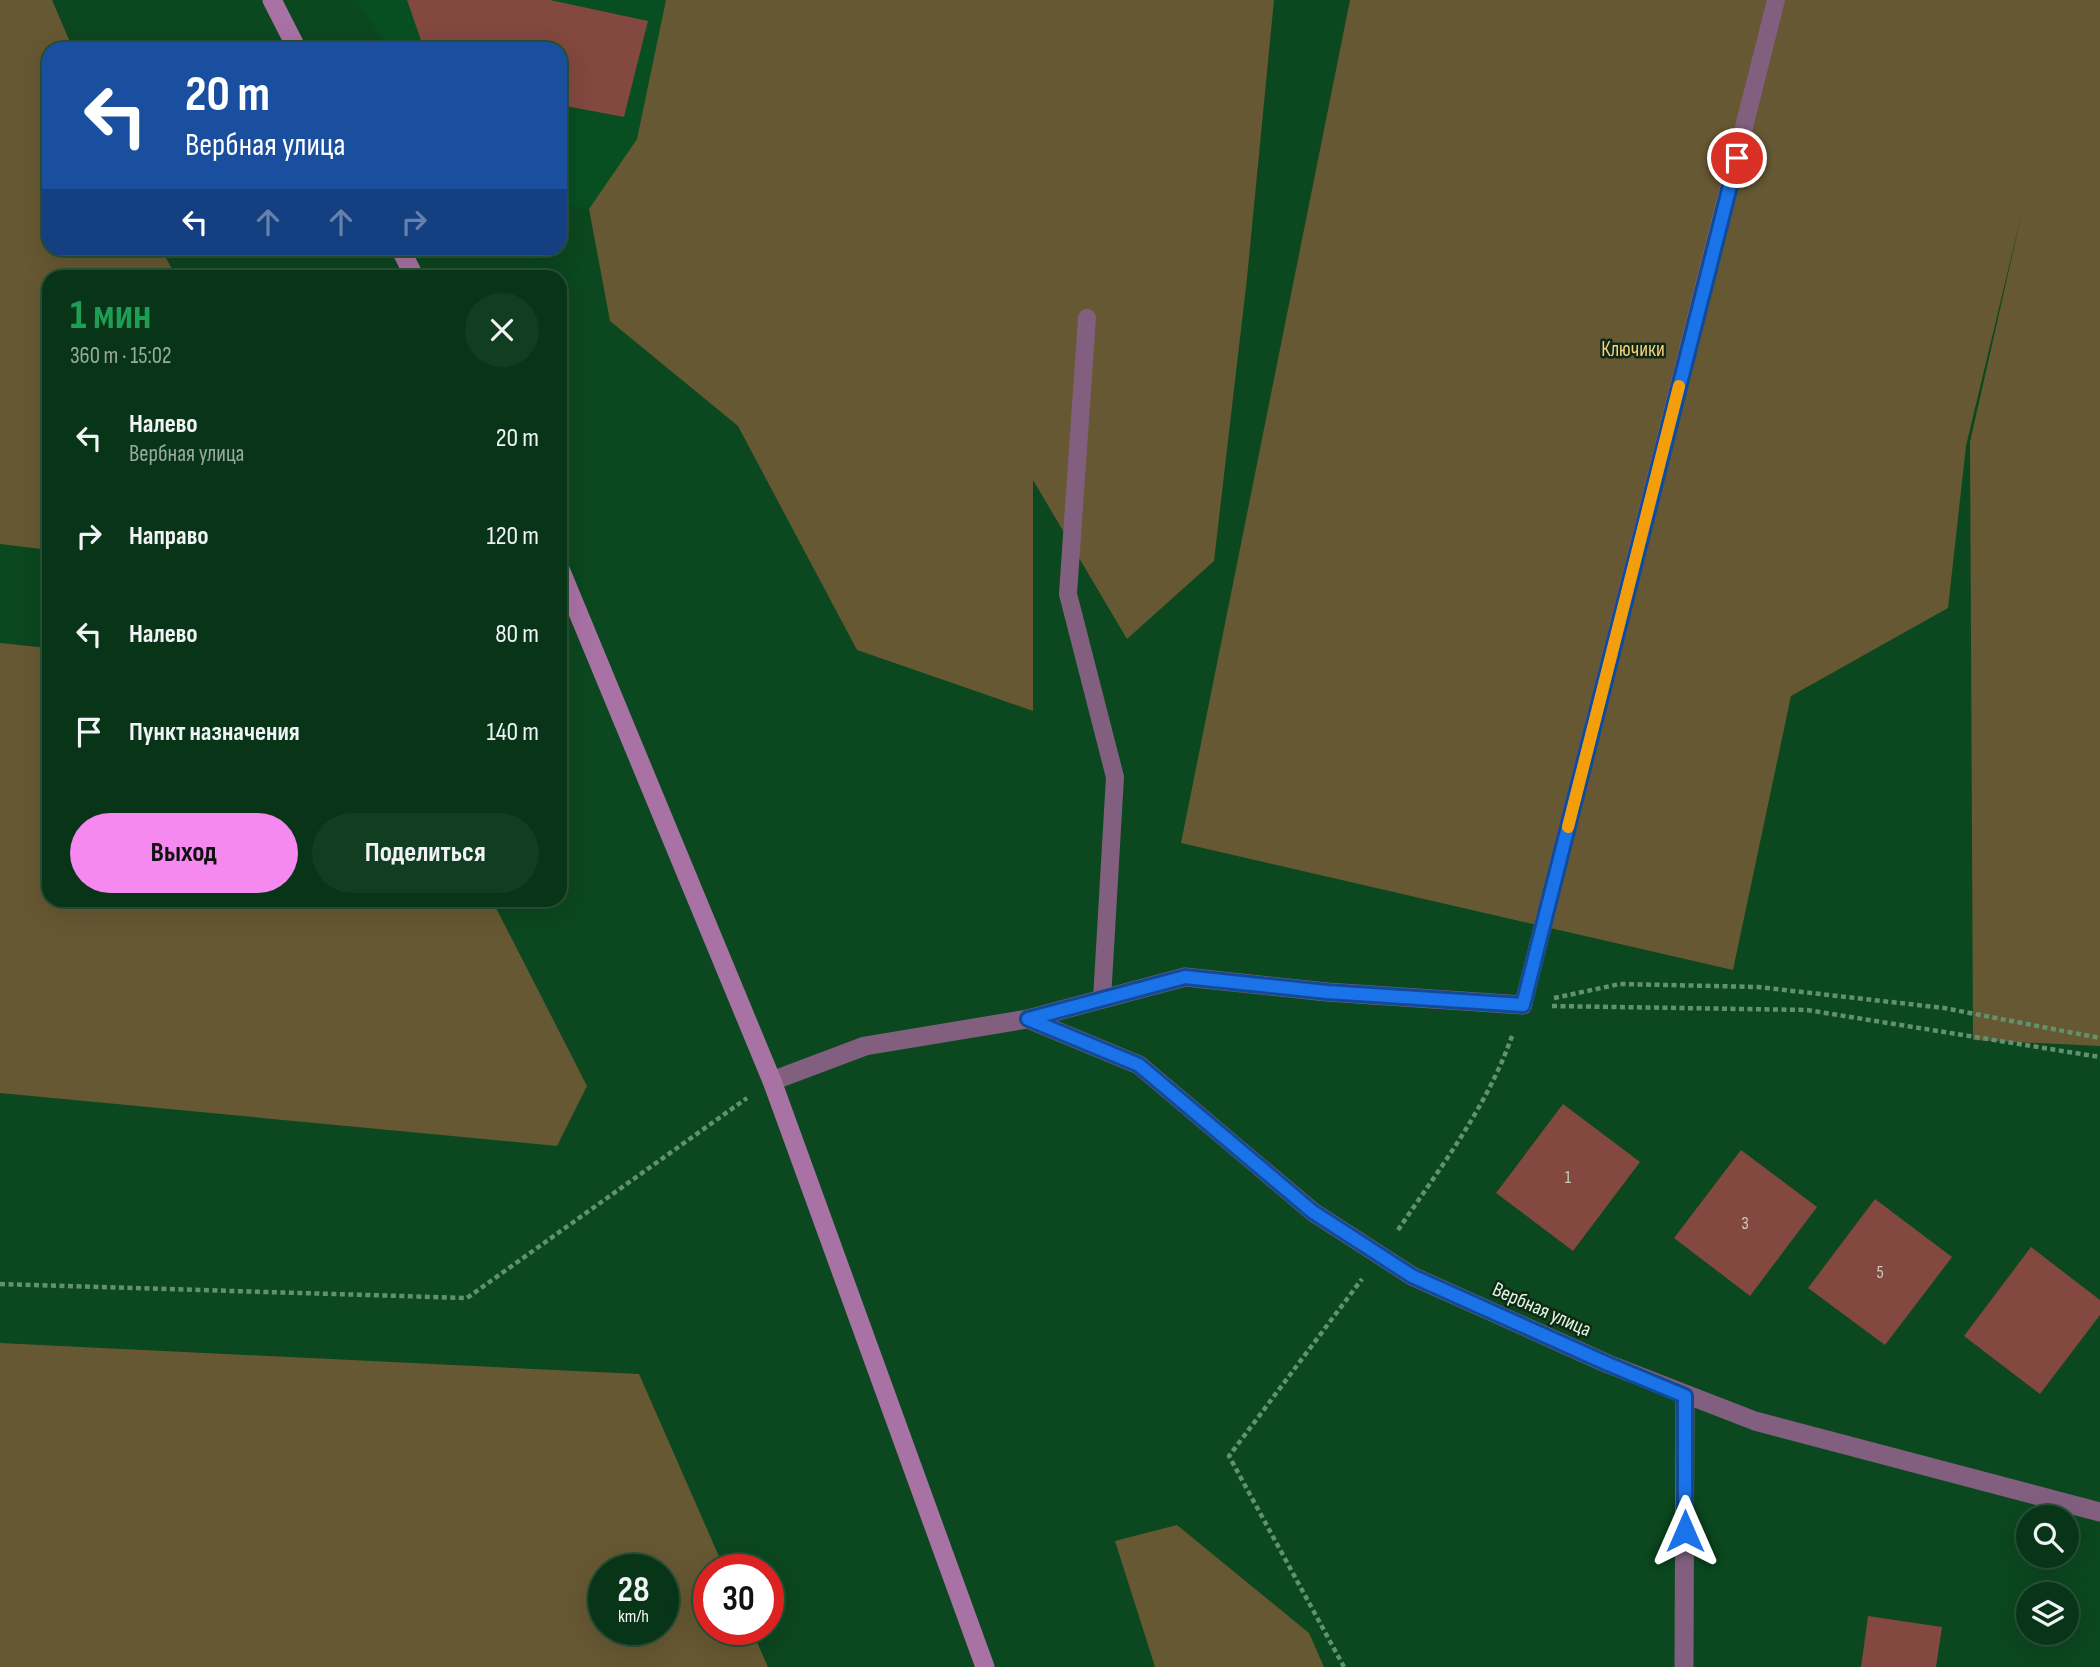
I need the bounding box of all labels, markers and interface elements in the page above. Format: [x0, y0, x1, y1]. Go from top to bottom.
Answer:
text: 20 m [185, 66, 270, 125]
icon: left [70, 70, 161, 161]
text: Вербная улица [185, 126, 346, 165]
pin [1707, 128, 1767, 188]
icon: arrive [1718, 139, 1756, 177]
icon: left [176, 203, 214, 241]
icon: ahead [249, 203, 287, 241]
icon: ahead [322, 203, 360, 241]
icon: right [395, 203, 433, 241]
text: 1 мин [70, 290, 151, 341]
button: close [465, 293, 539, 367]
park label: Ключики [1601, 337, 1665, 362]
text: 360 m · 15:02 [70, 342, 172, 370]
text: Налево [129, 409, 198, 440]
icon: left [70, 419, 108, 457]
text: 20 m [496, 423, 539, 454]
text: Вербная улица [129, 440, 244, 468]
icon: right [70, 517, 108, 555]
text: Направо [129, 521, 208, 552]
text: 120 m [486, 521, 539, 552]
icon: left [70, 615, 108, 653]
text: Налево [129, 619, 198, 650]
text: 80 m [495, 619, 539, 650]
icon: arrive [70, 713, 108, 751]
text: Пункт назначения [129, 717, 300, 748]
text: 140 m [487, 717, 539, 748]
button: Выход [70, 813, 298, 893]
button: Поделиться [312, 813, 539, 893]
house number: 1 [1565, 1167, 1572, 1188]
house number: 3 [1741, 1213, 1749, 1234]
house number: 5 [1876, 1262, 1884, 1283]
street label: Вербная улица [1489, 1277, 1595, 1342]
position arrow [1648, 1494, 1722, 1568]
map controls [2016, 1505, 2079, 1645]
button: search [2016, 1505, 2079, 1568]
speed limit sign: 30 [693, 1554, 784, 1645]
text: 28 [618, 1569, 649, 1612]
button: layers [2016, 1582, 2079, 1645]
text: km/h [618, 1606, 649, 1627]

